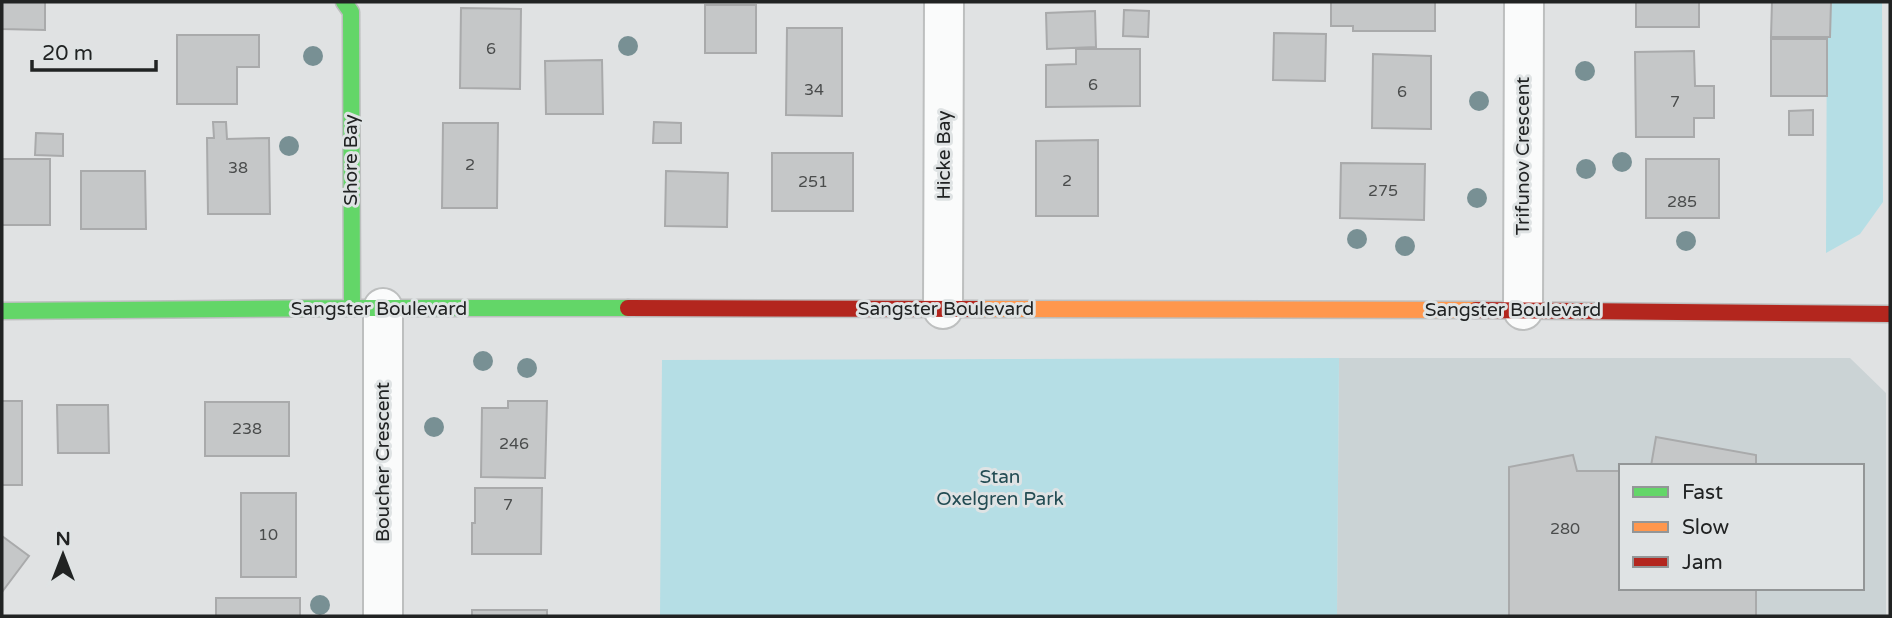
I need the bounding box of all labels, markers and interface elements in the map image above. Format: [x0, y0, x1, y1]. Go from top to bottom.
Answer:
scale bar [32, 28, 156, 72]
house number: 6 [486, 39, 496, 59]
text: 20 m [42, 41, 93, 66]
house number: 6 [1088, 75, 1098, 95]
street label: Trifunov Crescent [1512, 77, 1534, 235]
house number: 34 [804, 80, 824, 100]
house number: 6 [1397, 82, 1407, 102]
house number: 7 [1670, 92, 1680, 112]
street label: Hicke Bay [933, 111, 955, 199]
street label: Shore Bay [340, 114, 362, 206]
house number: 2 [465, 155, 475, 175]
house number: 38 [228, 158, 248, 178]
house number: 2 [1062, 171, 1072, 191]
house number: 251 [798, 172, 828, 192]
house number: 275 [1368, 181, 1398, 201]
house number: 285 [1667, 192, 1697, 212]
street label: Sangster Boulevard [291, 298, 467, 320]
street label: Sangster Boulevard [858, 298, 1034, 320]
street label: Sangster Boulevard [1425, 299, 1601, 321]
street label: Boucher Crescent [372, 382, 394, 542]
house number: 238 [232, 419, 262, 439]
house number: 246 [499, 434, 529, 454]
legend [1619, 464, 1864, 590]
park label: Stan Oxelgren Park [936, 466, 1064, 510]
text: Fast [1682, 480, 1723, 505]
house number: 7 [503, 495, 513, 515]
text: Slow [1682, 515, 1730, 540]
house number: 280 [1550, 519, 1580, 539]
north arrow [28, 520, 98, 590]
house number: 10 [258, 525, 278, 545]
text: N [55, 528, 71, 550]
text: Jam [1682, 550, 1723, 575]

